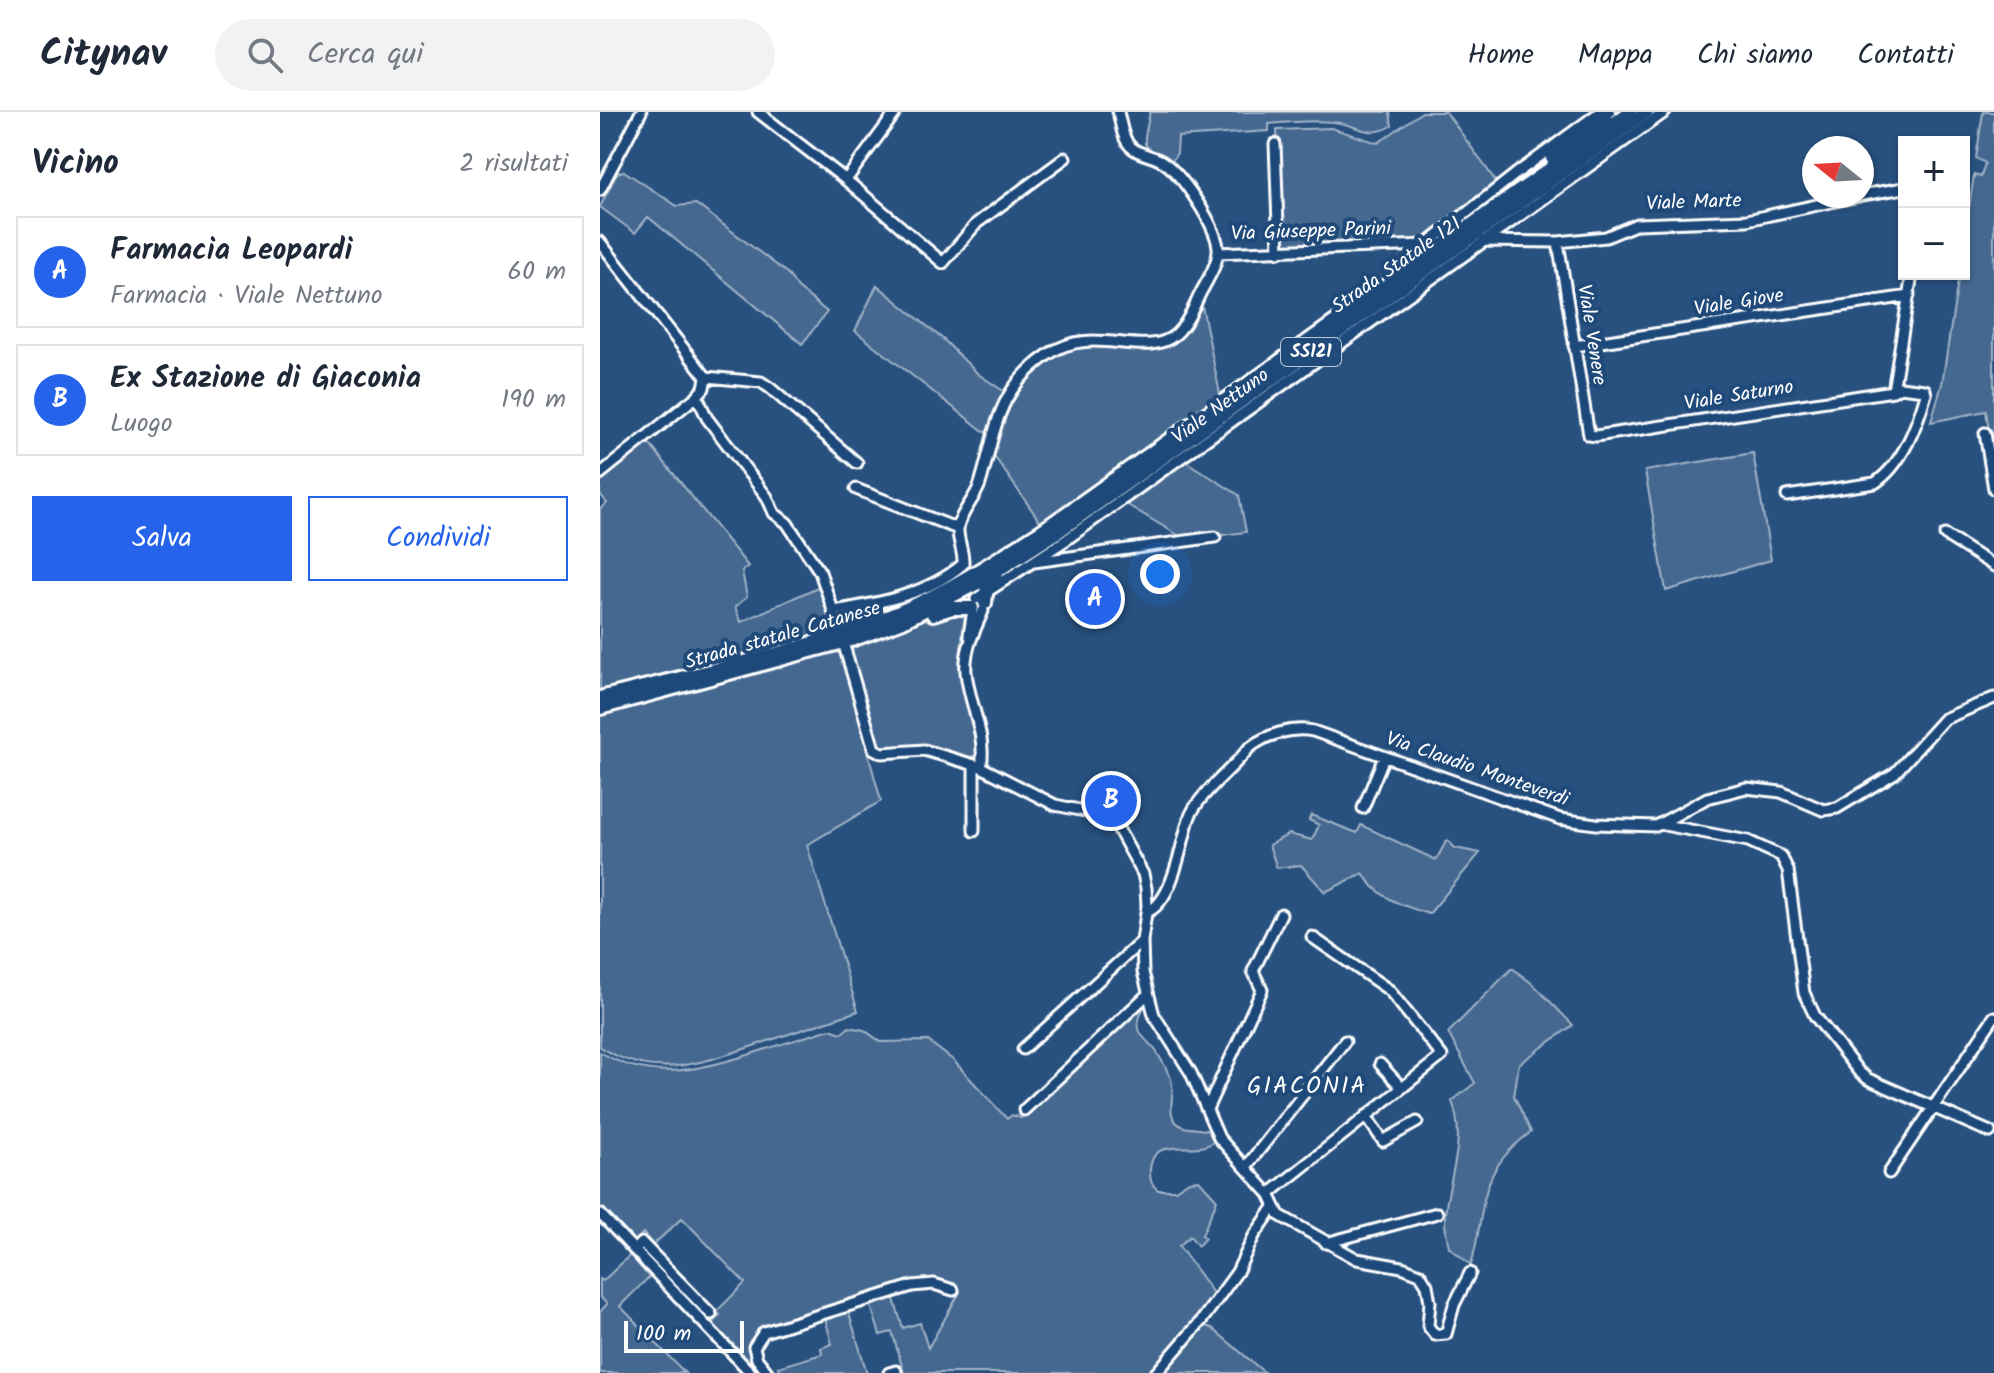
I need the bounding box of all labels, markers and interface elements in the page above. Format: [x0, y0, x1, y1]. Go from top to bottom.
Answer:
search box [215, 19, 775, 91]
text: Citynav [40, 25, 167, 85]
text: Cerca qui [307, 31, 423, 79]
icon: search [243, 33, 287, 77]
text: Home [1467, 33, 1534, 78]
text: Mappa [1578, 33, 1653, 78]
text: Chi siamo [1697, 33, 1813, 78]
text: Contatti [1857, 33, 1954, 78]
north arrow [1802, 136, 1874, 208]
map controls [1898, 136, 1970, 280]
button: + [1898, 136, 1970, 208]
text: Vicino [32, 137, 119, 191]
text: 2 risultati [459, 143, 568, 185]
street label: Viale Marte [1646, 185, 1742, 221]
button: − [1898, 208, 1970, 280]
street label: Strada Statale 121 [1325, 209, 1469, 323]
street label: Via Giuseppe Parini [1230, 213, 1393, 251]
text: Farmacia Leopardi [110, 227, 353, 275]
text: A [52, 251, 68, 293]
text: 60 m [507, 251, 566, 293]
text: Farmacia · Viale Nettuno [110, 275, 383, 317]
street label: Viale Giove [1692, 280, 1786, 326]
street label: Viale Venere [1567, 282, 1615, 388]
road number: SS121 [1281, 338, 1341, 366]
text: Ex Stazione di Giaconia [110, 355, 421, 403]
street label: Viale Nettuno [1165, 361, 1277, 453]
street label: Viale Saturno [1682, 372, 1796, 420]
text: B [52, 379, 68, 421]
text: 190 m [501, 379, 566, 421]
text: Luogo [110, 403, 173, 445]
button: Salva [32, 496, 292, 581]
button: Condividi [308, 496, 568, 581]
your location [1140, 554, 1180, 594]
pin: A [1069, 569, 1121, 629]
street label: Strada statale Catanese [681, 593, 885, 679]
street label: Via Claudio Monteverdi [1381, 724, 1574, 817]
pin: B [1085, 771, 1137, 831]
district label: GIACONIA [1247, 1067, 1367, 1106]
scale bar [624, 1317, 744, 1353]
text: 100 m [636, 1317, 691, 1352]

